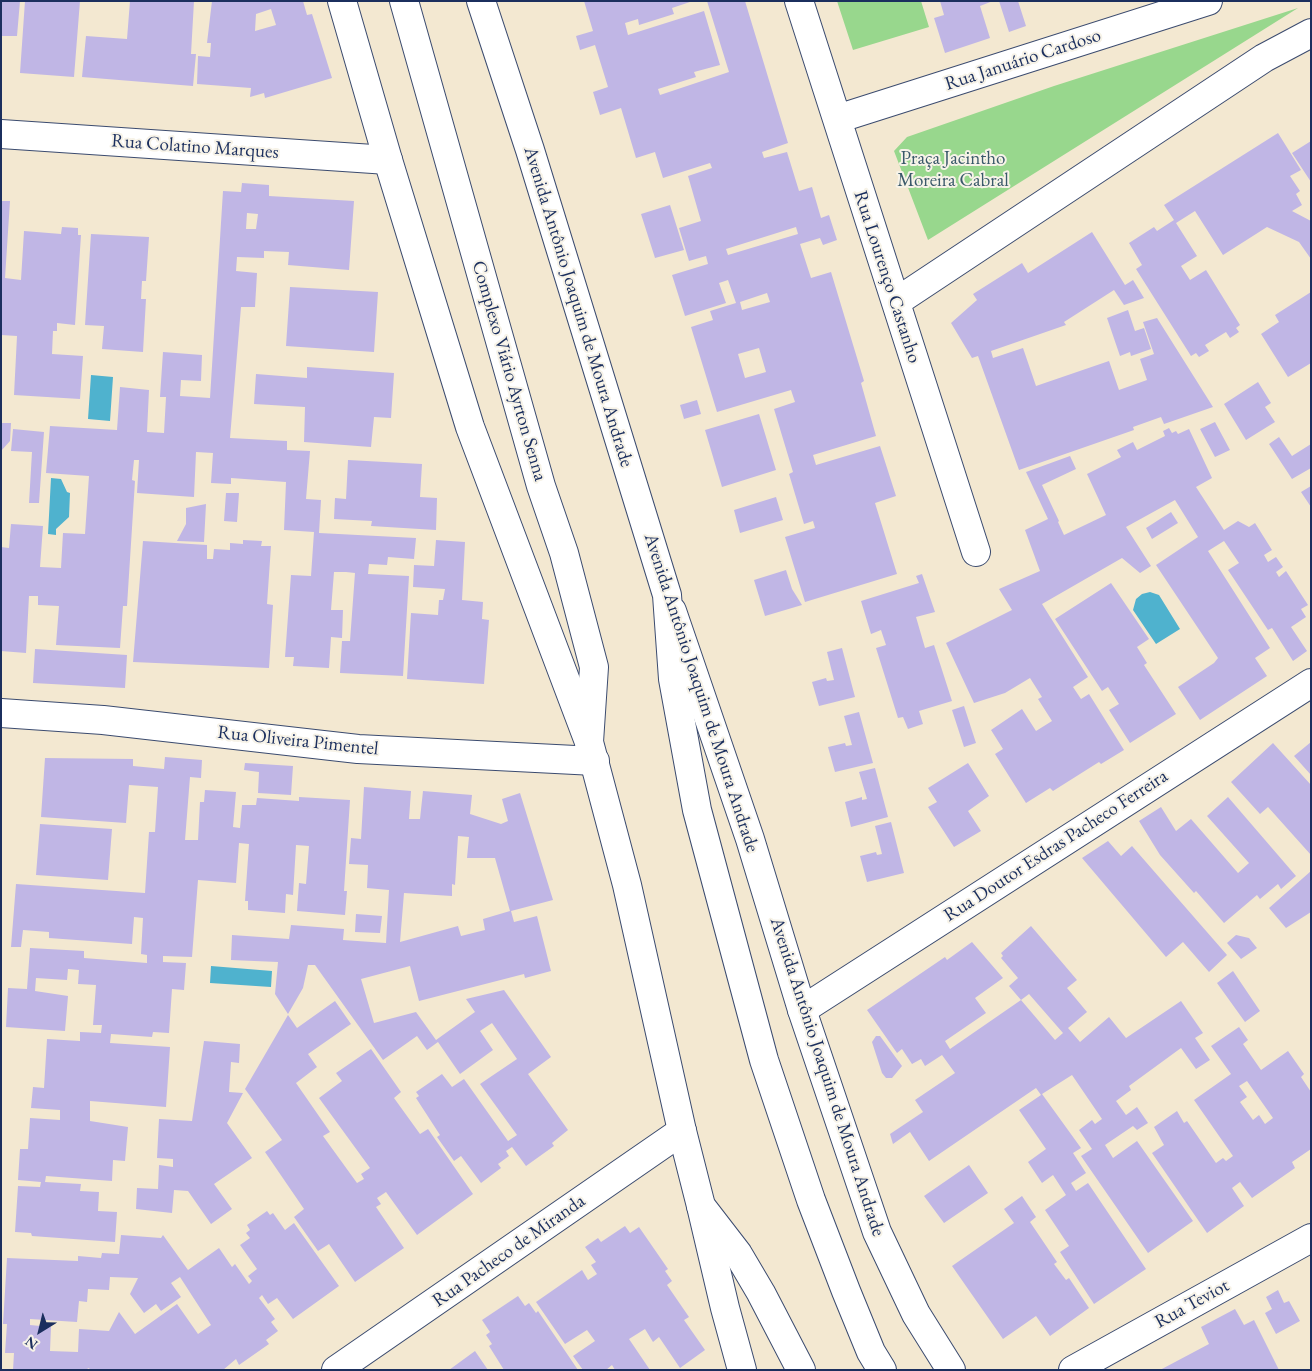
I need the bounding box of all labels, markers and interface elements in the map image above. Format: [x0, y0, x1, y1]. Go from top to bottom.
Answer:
street label: Rua Januário Cardoso [942, 24, 1104, 96]
street label: Rua Colatino Marques [111, 130, 279, 164]
street label: Avenida Antônio Joaquim de Moura Andrade [518, 144, 638, 470]
park label: Praça Jacintho Moreira Cabral [897, 148, 1009, 192]
street label: Rua Lourenço Castanho [848, 188, 926, 366]
street label: Complexo Viário Ayrton Senna [467, 258, 551, 484]
street label: Avenida Antônio Joaquim de Moura Andrade [639, 531, 763, 855]
street label: Rua Oliveira Pimentel [216, 721, 380, 761]
street label: Rua Doutor Esdras Pacheco Ferreira [940, 765, 1172, 927]
street label: Avenida Antônio Joaquim de Moura Andrade [765, 915, 889, 1239]
street label: Rua Pacheco de Miranda [428, 1190, 590, 1312]
street label: Rua Teviot [1151, 1274, 1233, 1334]
north arrow [15, 1306, 65, 1356]
text: N [21, 1333, 41, 1354]

